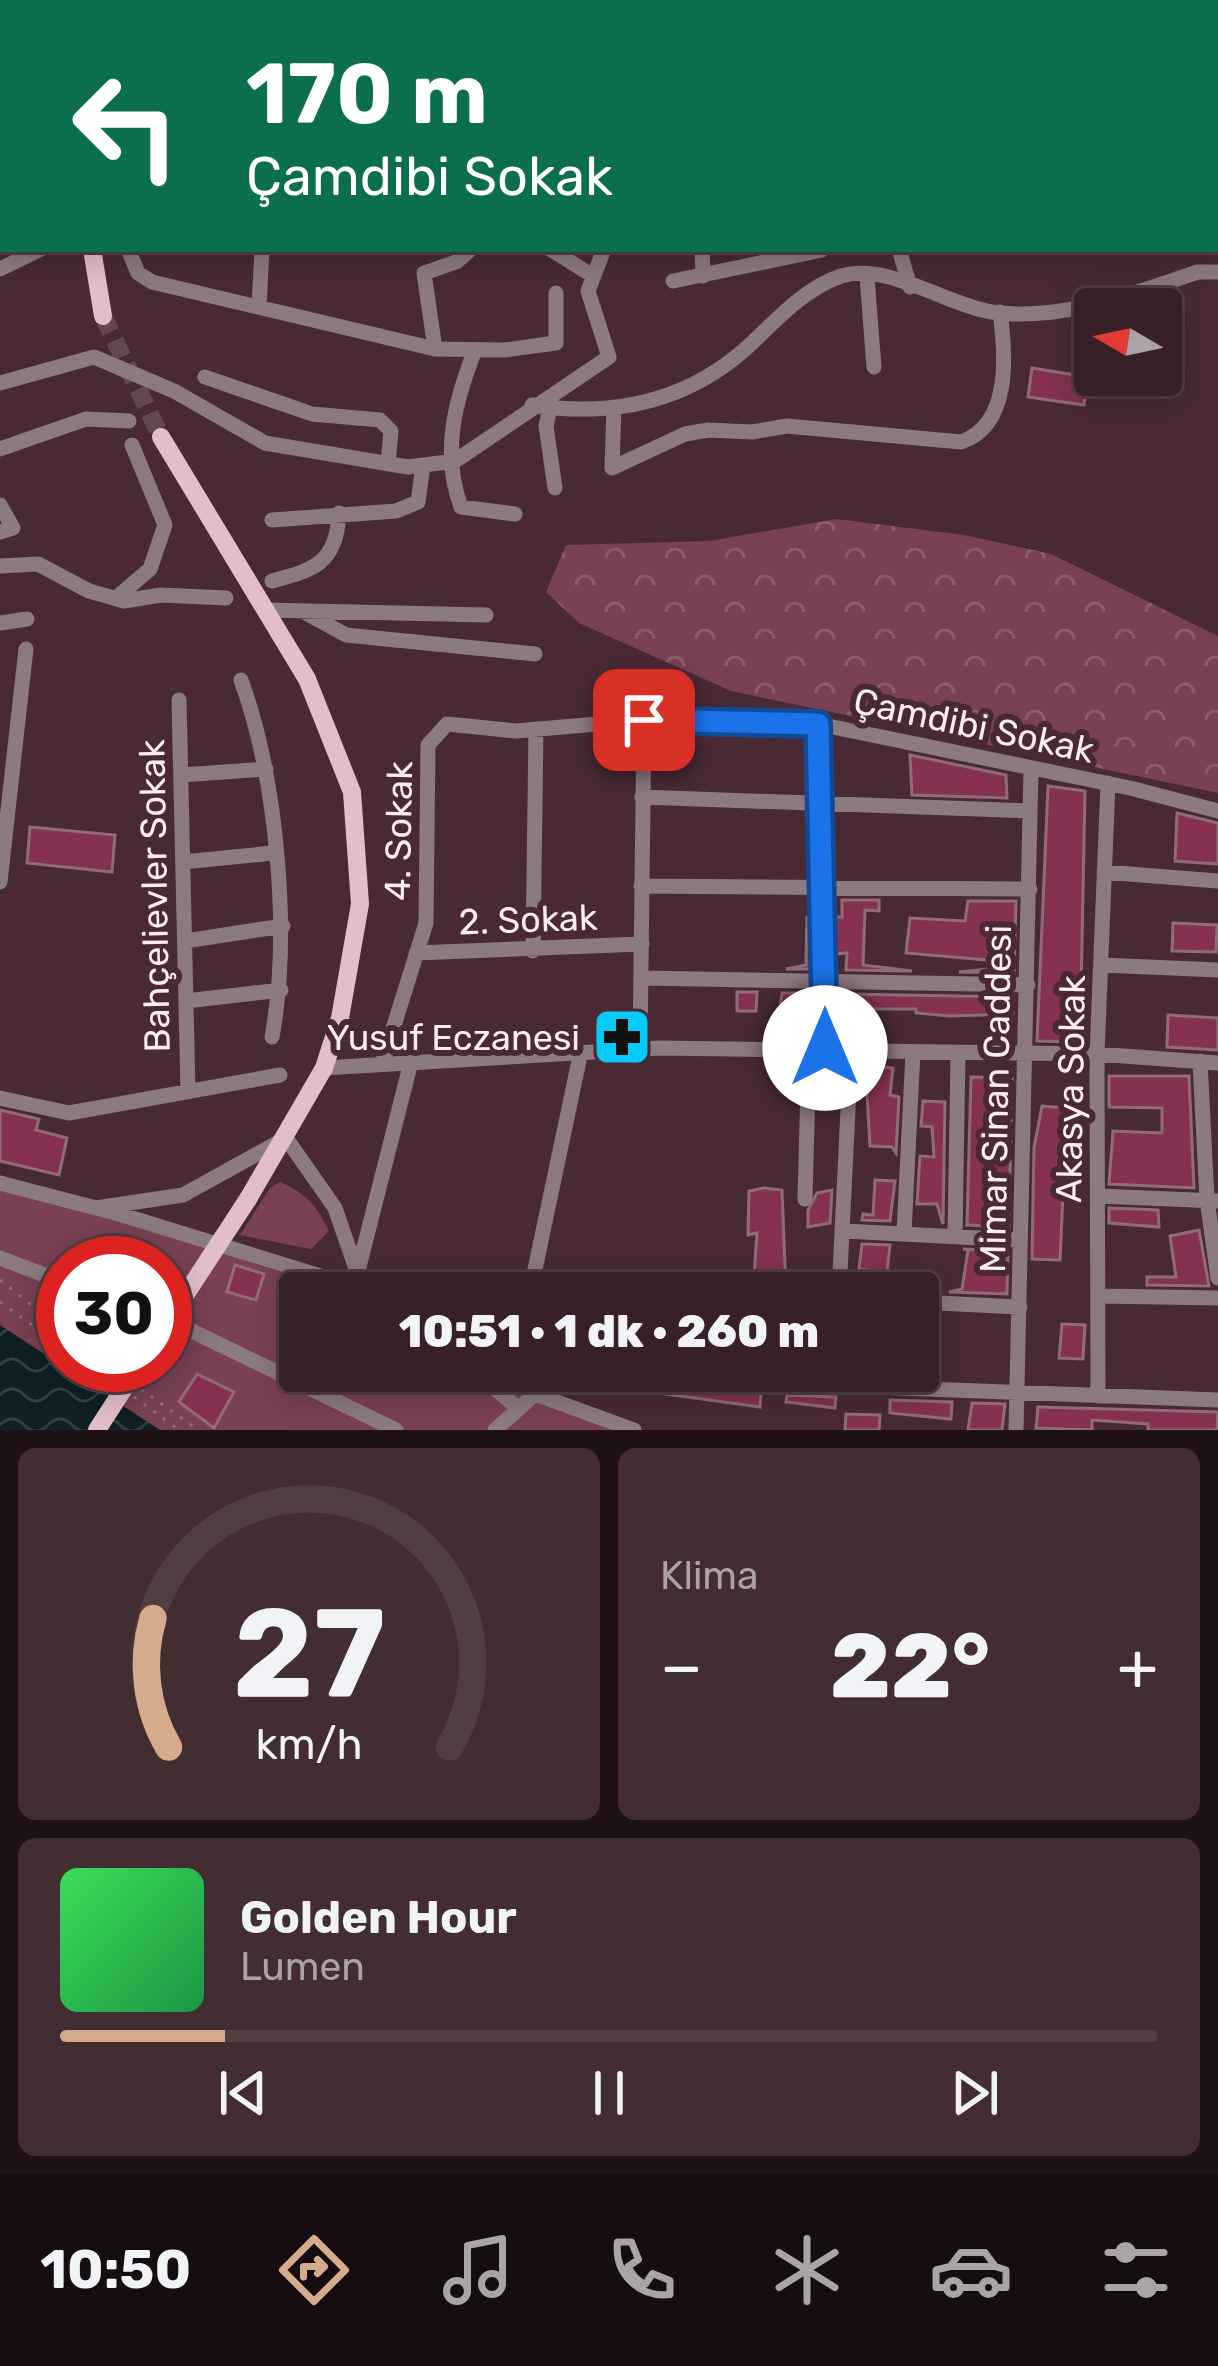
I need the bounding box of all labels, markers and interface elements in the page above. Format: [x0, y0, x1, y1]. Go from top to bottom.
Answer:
text: 170 m [246, 44, 488, 144]
icon: left [48, 48, 204, 204]
text: Çamdibi Sokak [246, 145, 613, 209]
north arrow [1074, 288, 1182, 396]
map controls [1074, 288, 1182, 396]
pin [593, 669, 695, 771]
street label: Çamdibi Sokak [850, 679, 1098, 772]
icon: arrive [611, 687, 677, 753]
street label: Bahçelievler Sokak [130, 739, 179, 1053]
street label: 4. Sokak [376, 761, 421, 901]
street label: 2. Sokak [458, 896, 599, 943]
street label: Mimar Sinan Caddesi [971, 925, 1020, 1273]
street label: Akasya Sokak [1047, 974, 1094, 1203]
position arrow [762, 985, 888, 1111]
pharmacy icon: Yusuf Eczanesi [591, 1006, 653, 1068]
place label: Yusuf Eczanesi [327, 1016, 580, 1059]
speed limit sign: 30 [36, 1236, 192, 1392]
text: 10:51 · 1 dk · 260 m [399, 1305, 819, 1358]
text: Klima [660, 1553, 759, 1599]
text: 27 [233, 1579, 385, 1727]
text: 22° [830, 1613, 990, 1720]
text: − [660, 1627, 703, 1706]
text: + [1117, 1627, 1158, 1706]
text: km/h [255, 1719, 363, 1770]
text: Golden Hour [240, 1891, 517, 1944]
text: Lumen [240, 1944, 365, 1990]
icon: previous [210, 2060, 276, 2126]
icon: pause [576, 2060, 642, 2126]
icon: next [942, 2060, 1008, 2126]
icon: directions [272, 2228, 356, 2312]
icon: music [436, 2228, 520, 2312]
icon: phone [600, 2228, 684, 2312]
icon: climate [765, 2228, 849, 2312]
icon: car [929, 2228, 1013, 2312]
icon: filters [1094, 2228, 1178, 2312]
text: 10:50 [40, 2238, 191, 2302]

